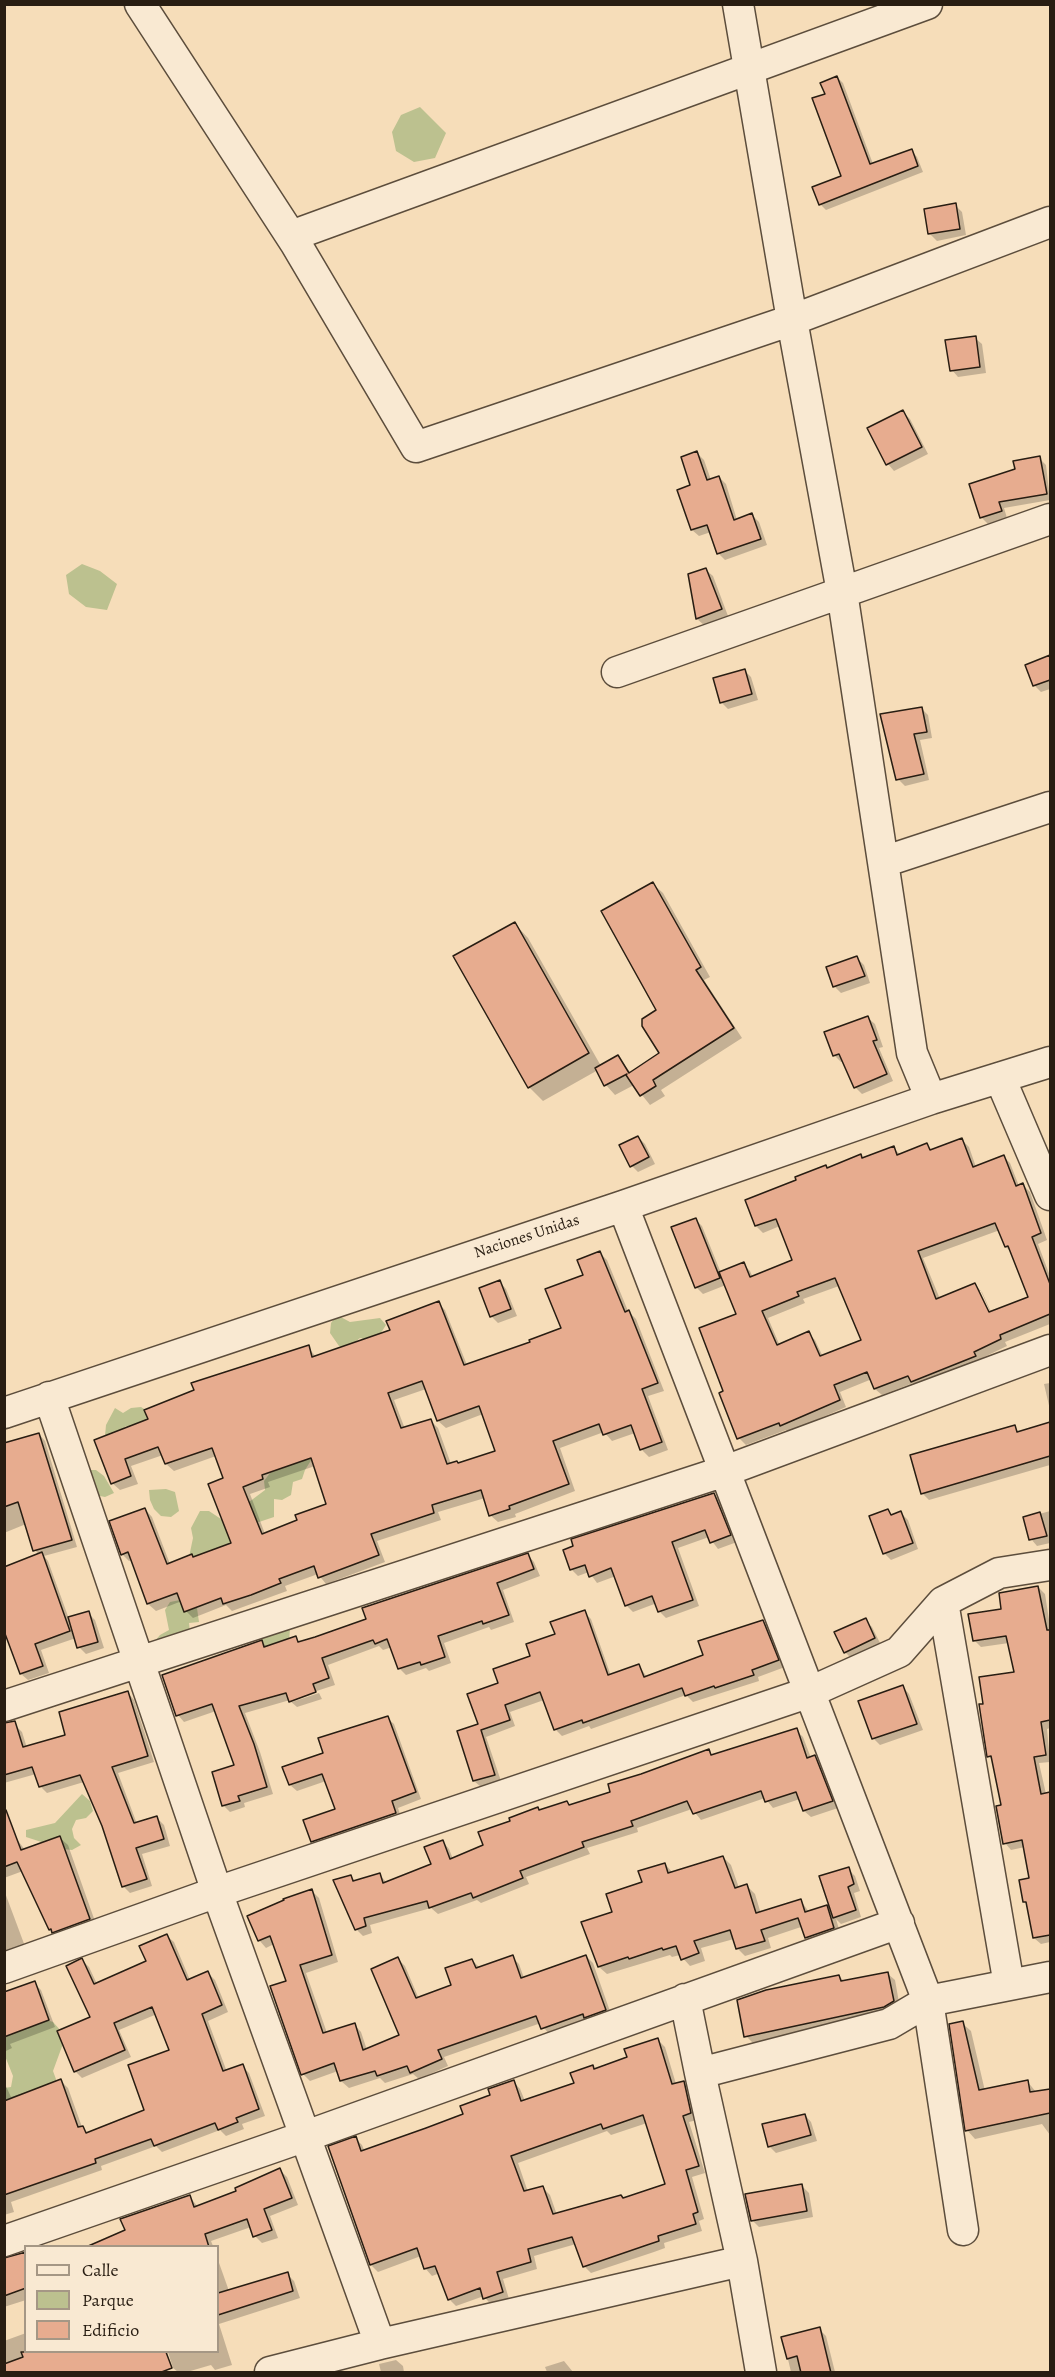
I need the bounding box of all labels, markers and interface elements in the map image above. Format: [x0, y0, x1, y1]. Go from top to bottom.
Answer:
street label: Naciones Unidas [472, 1211, 582, 1263]
legend [24, 2245, 219, 2353]
text: Calle [82, 2258, 119, 2282]
text: Parque [82, 2288, 134, 2312]
text: Edificio [82, 2318, 139, 2342]

